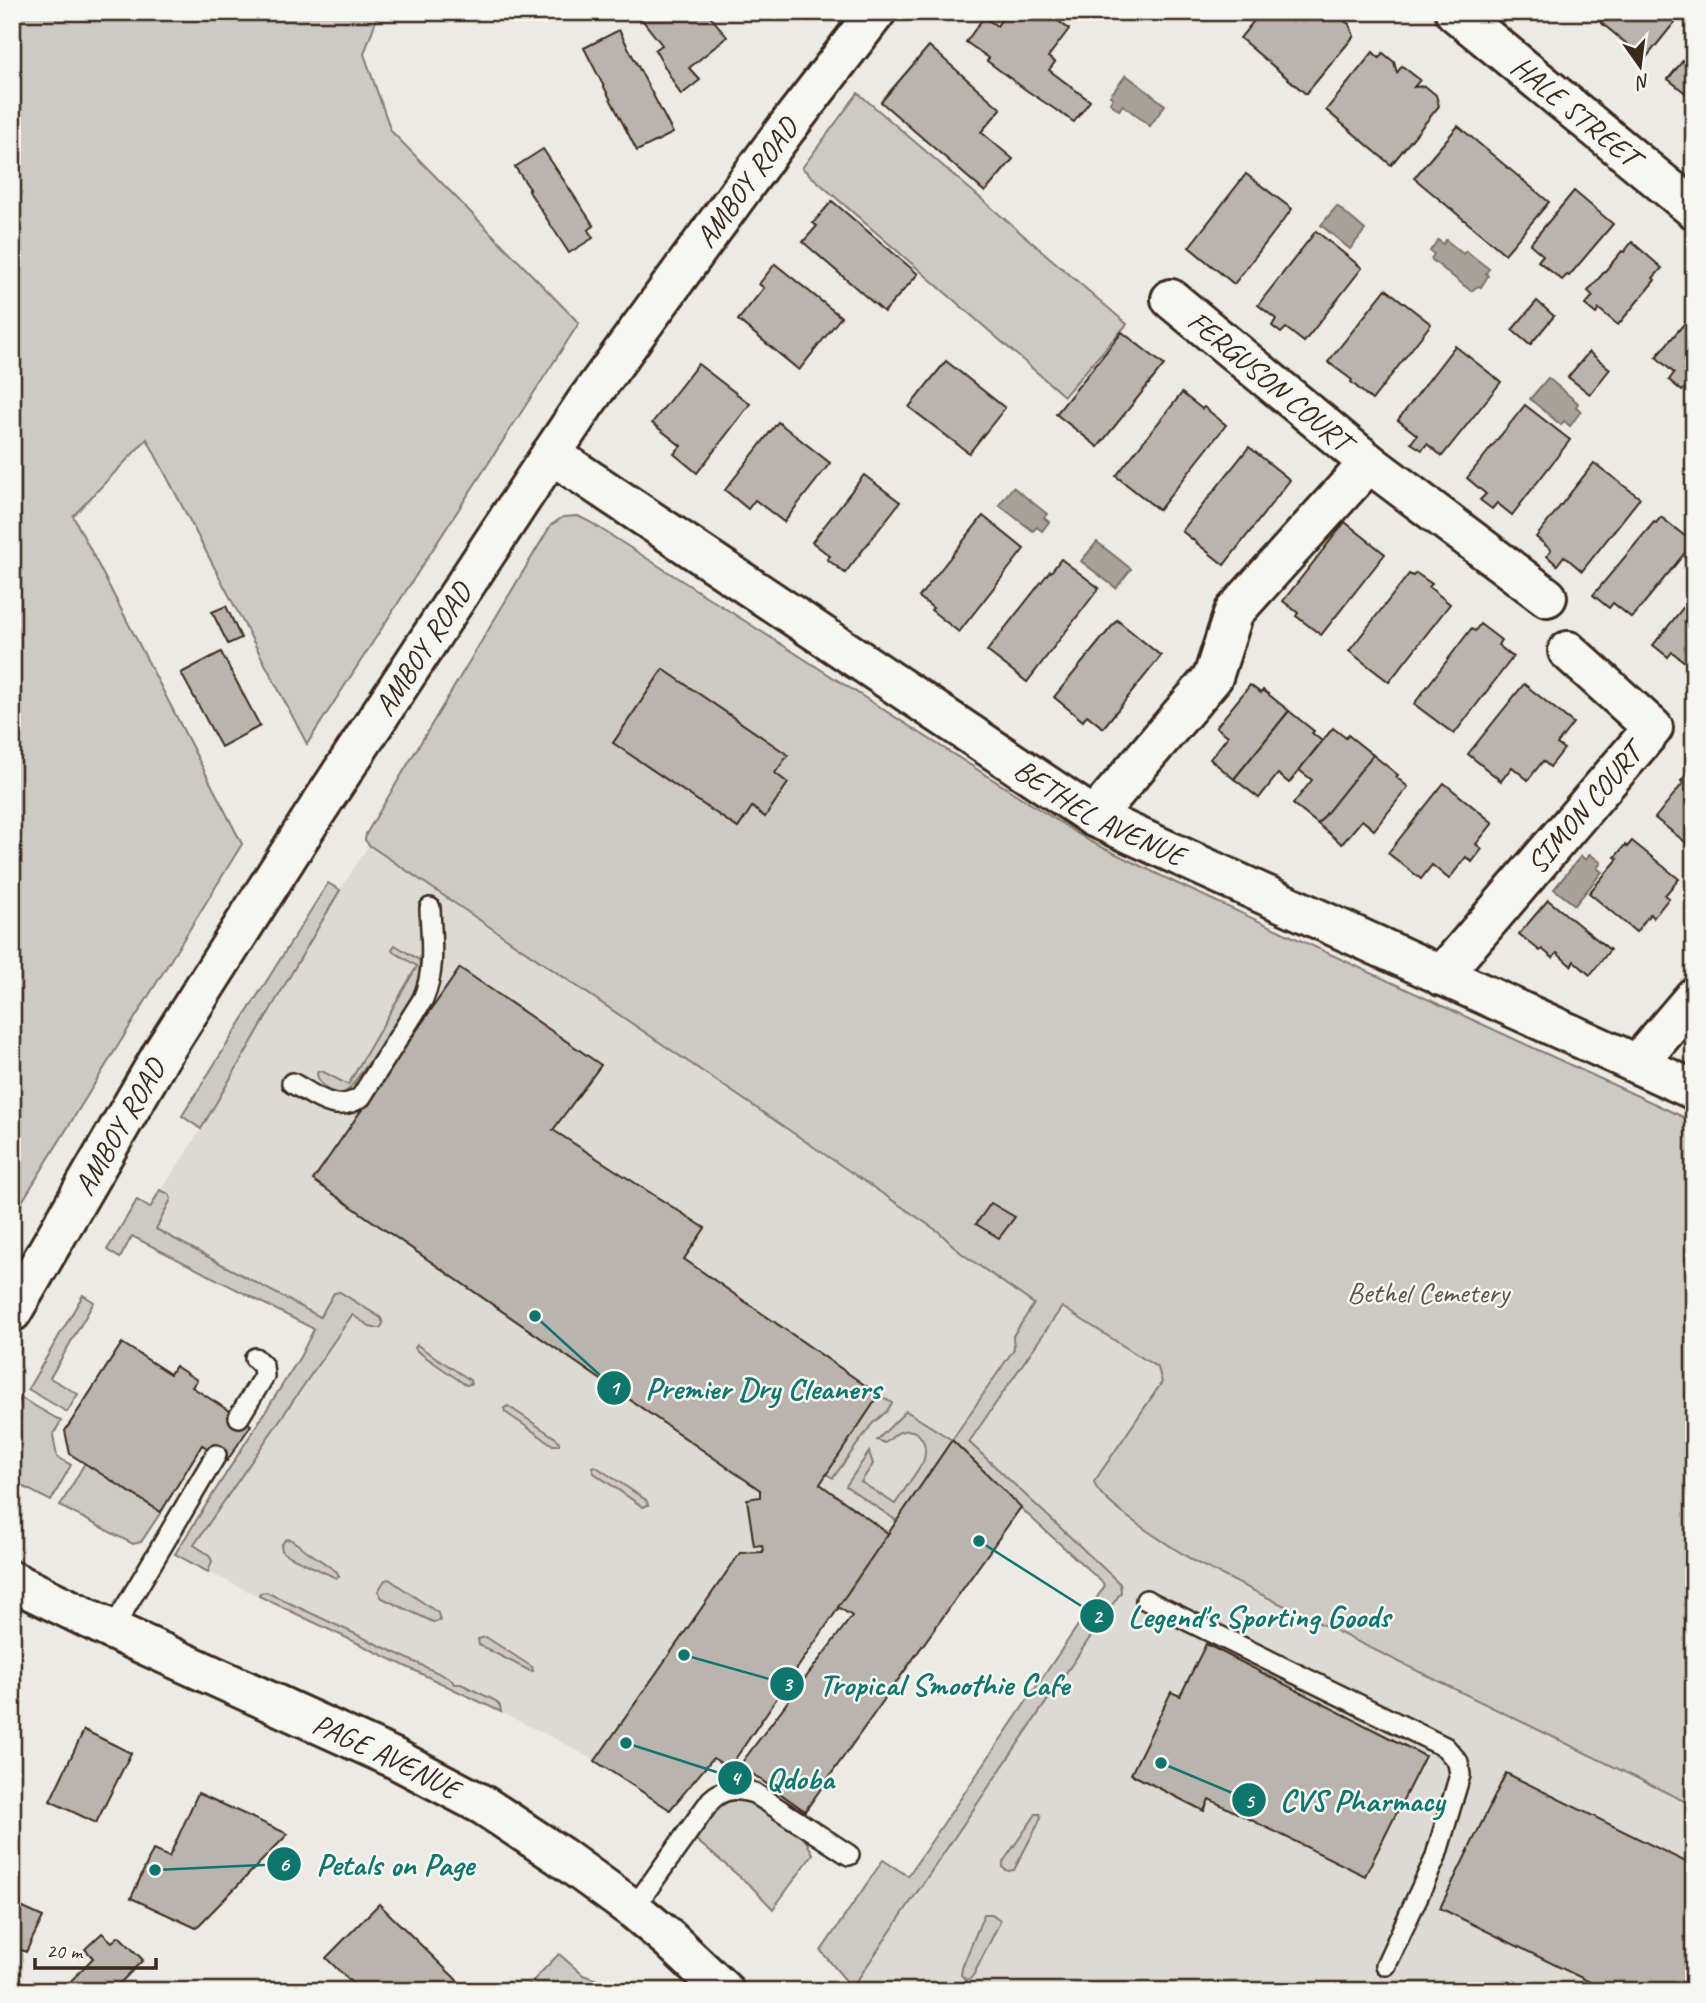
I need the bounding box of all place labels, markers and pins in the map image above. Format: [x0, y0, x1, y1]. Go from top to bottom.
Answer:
callout: Premier Dry Cleaners [596, 1361, 895, 1414]
callout: Legend's Sporting Goods [1079, 1589, 1404, 1642]
callout: Tropical Smoothie Cafe [770, 1657, 1083, 1710]
callout: Qdoba [717, 1752, 848, 1805]
callout: CVS Pharmacy [1231, 1774, 1459, 1827]
callout: Petals on Page [267, 1838, 488, 1891]

